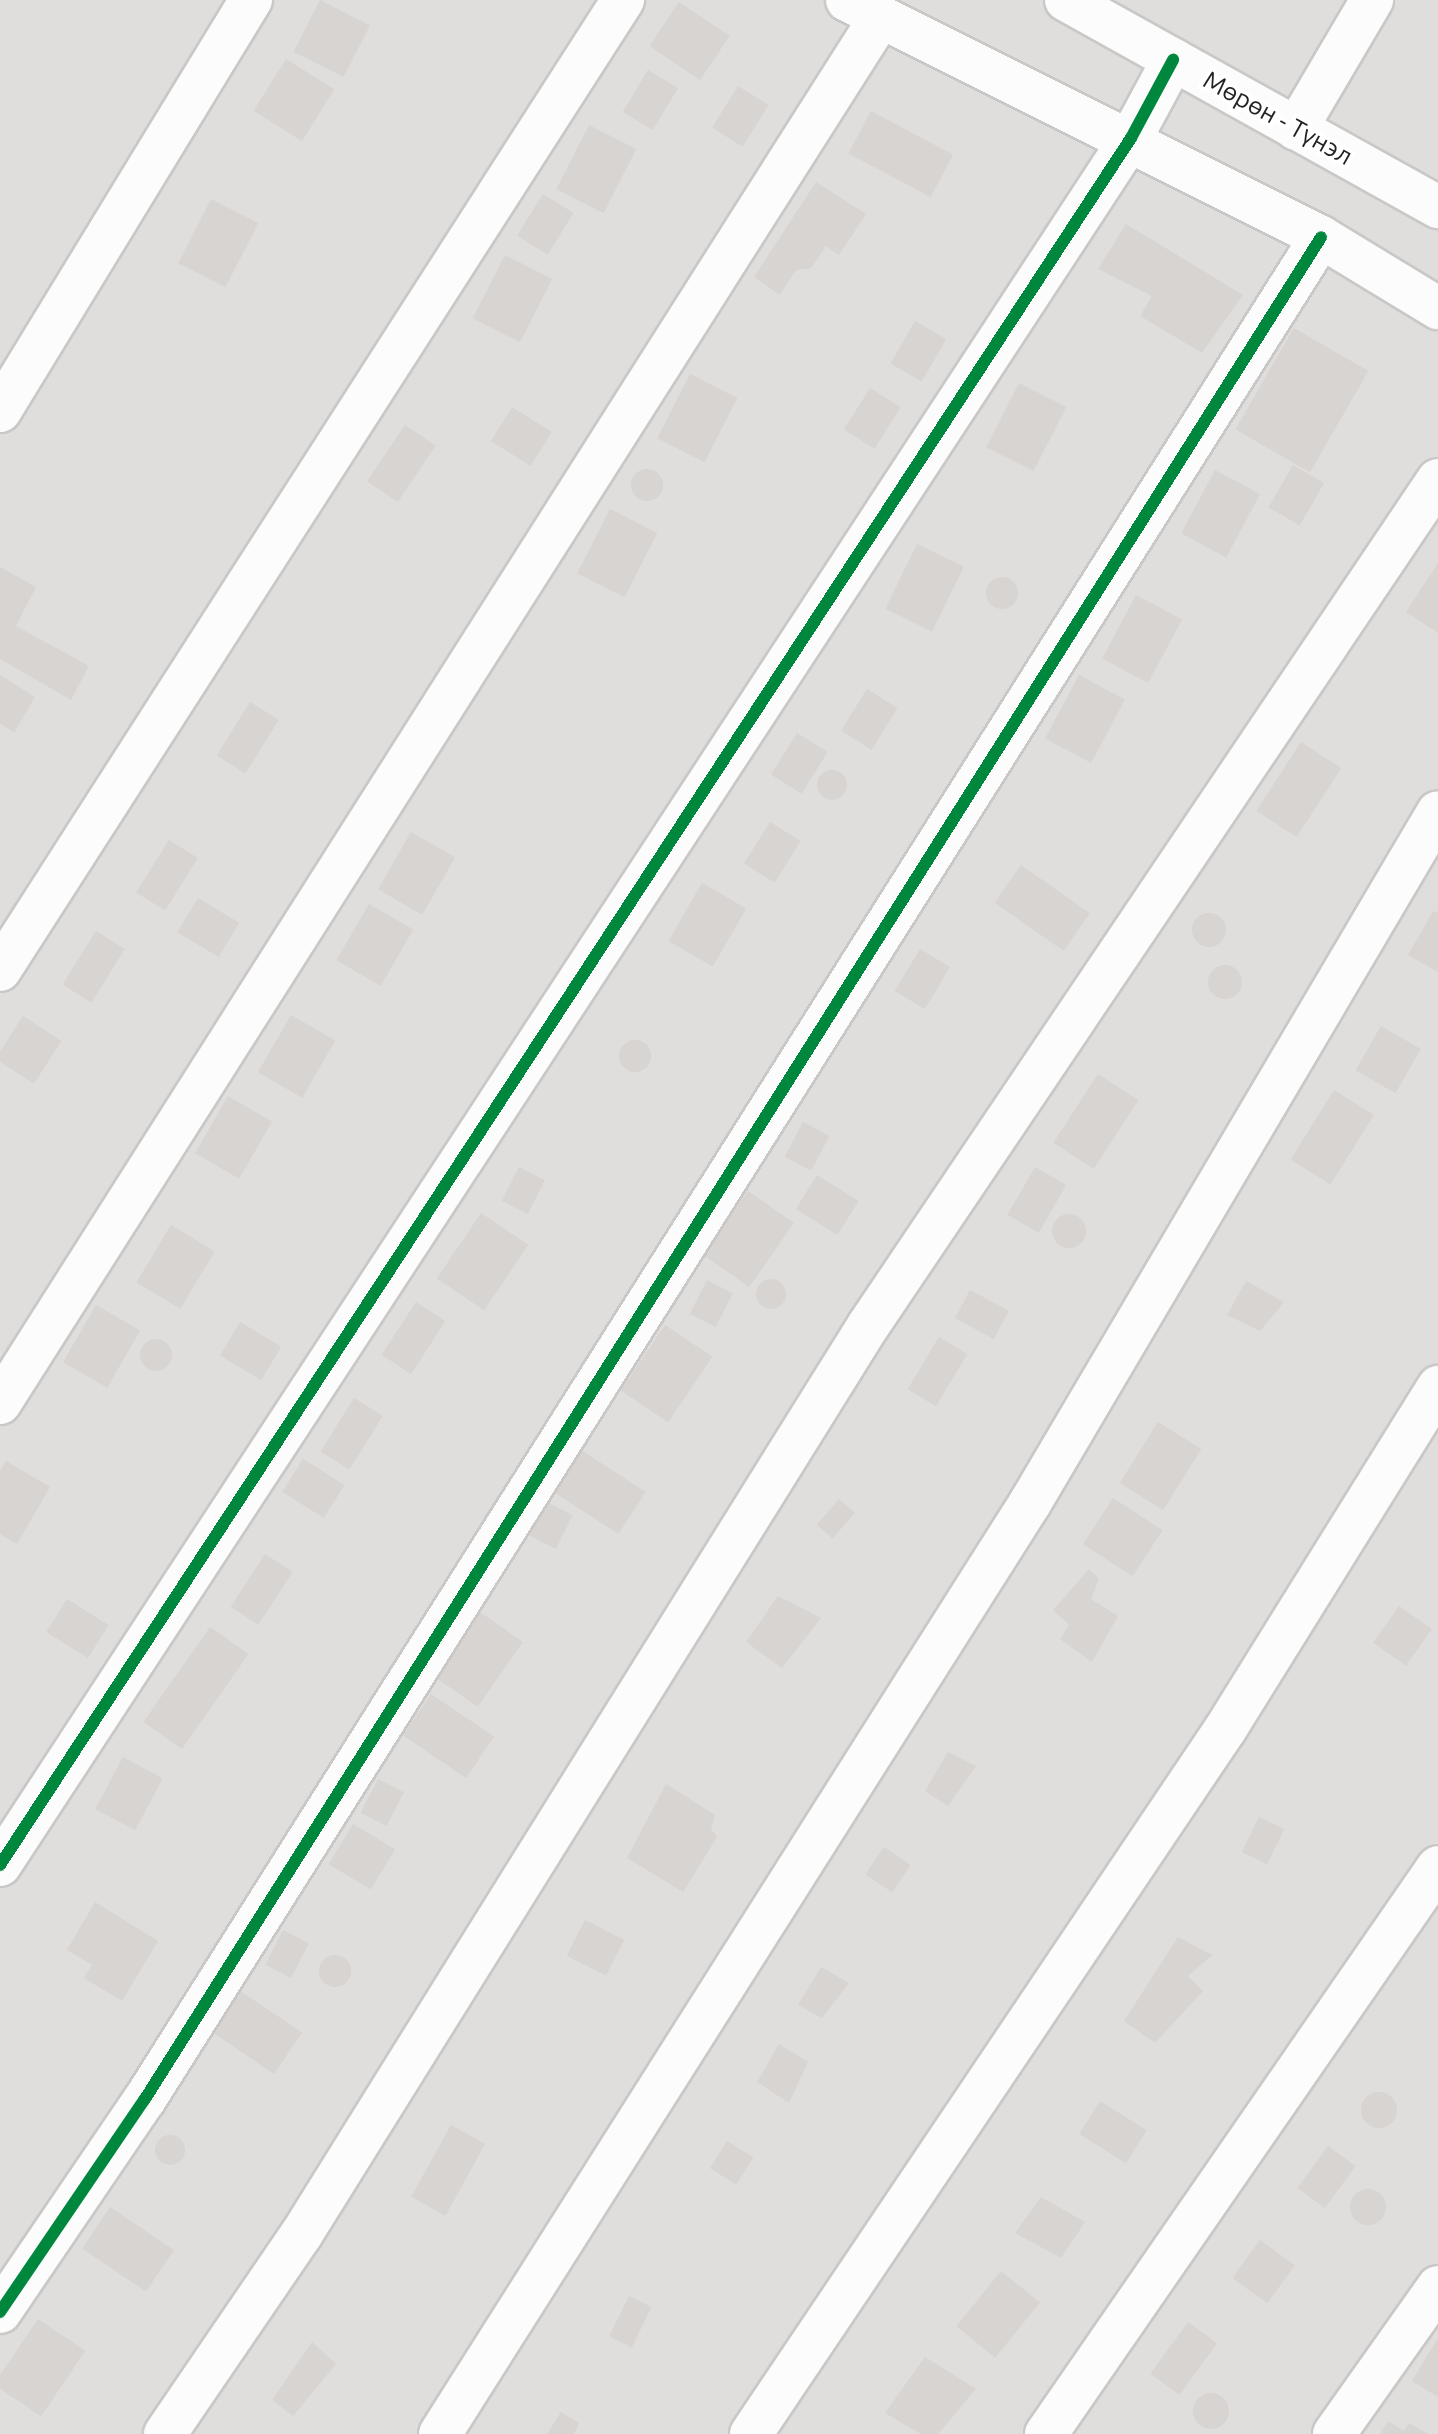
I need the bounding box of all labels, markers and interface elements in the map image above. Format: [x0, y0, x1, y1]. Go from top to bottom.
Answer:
street label: Мөрөн - Түнэл [1198, 65, 1358, 171]

